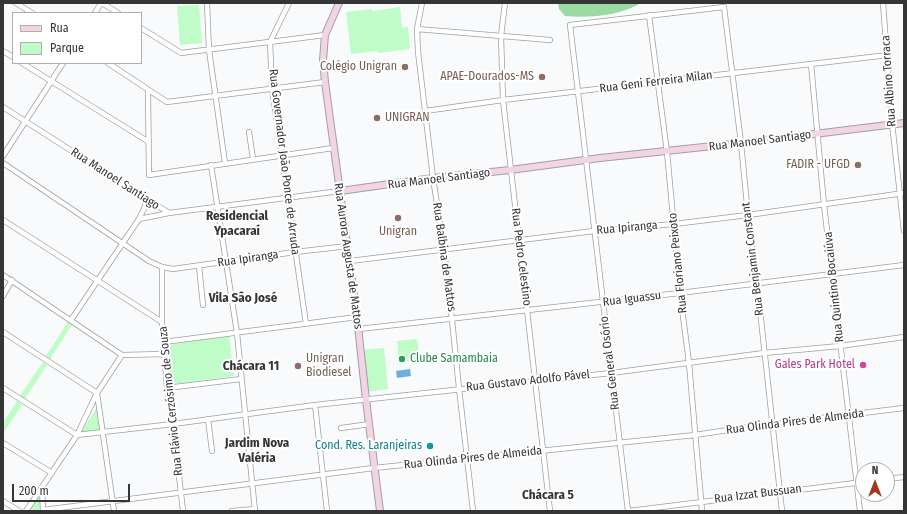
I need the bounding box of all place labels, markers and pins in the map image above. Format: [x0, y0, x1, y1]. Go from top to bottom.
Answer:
place label: Colégio Unigran [320, 60, 397, 74]
marker: Colégio Unigran [400, 62, 410, 72]
place label: APAE-Dourados-MS [440, 70, 534, 84]
marker: APAE-Dourados-MS [537, 72, 547, 82]
place label: UNIGRAN [385, 111, 429, 125]
marker: UNIGRAN [372, 113, 382, 123]
place label: FADIR - UFGD [786, 158, 850, 172]
marker: FADIR - UFGD [853, 160, 863, 170]
marker: Unigran [393, 213, 403, 223]
place label: Unigran [379, 225, 417, 239]
place label: Unigran Biodiesel [306, 352, 352, 380]
place label: Clube Samambaia [410, 352, 498, 366]
marker: Clube Samambaia [397, 354, 407, 364]
place label: Gales Park Hotel [775, 358, 855, 372]
marker: Gales Park Hotel [858, 360, 868, 370]
marker: Unigran Biodiesel [293, 361, 303, 371]
place label: Cond. Res. Laranjeiras [315, 439, 422, 453]
marker: Cond. Res. Laranjeiras [425, 441, 435, 451]

